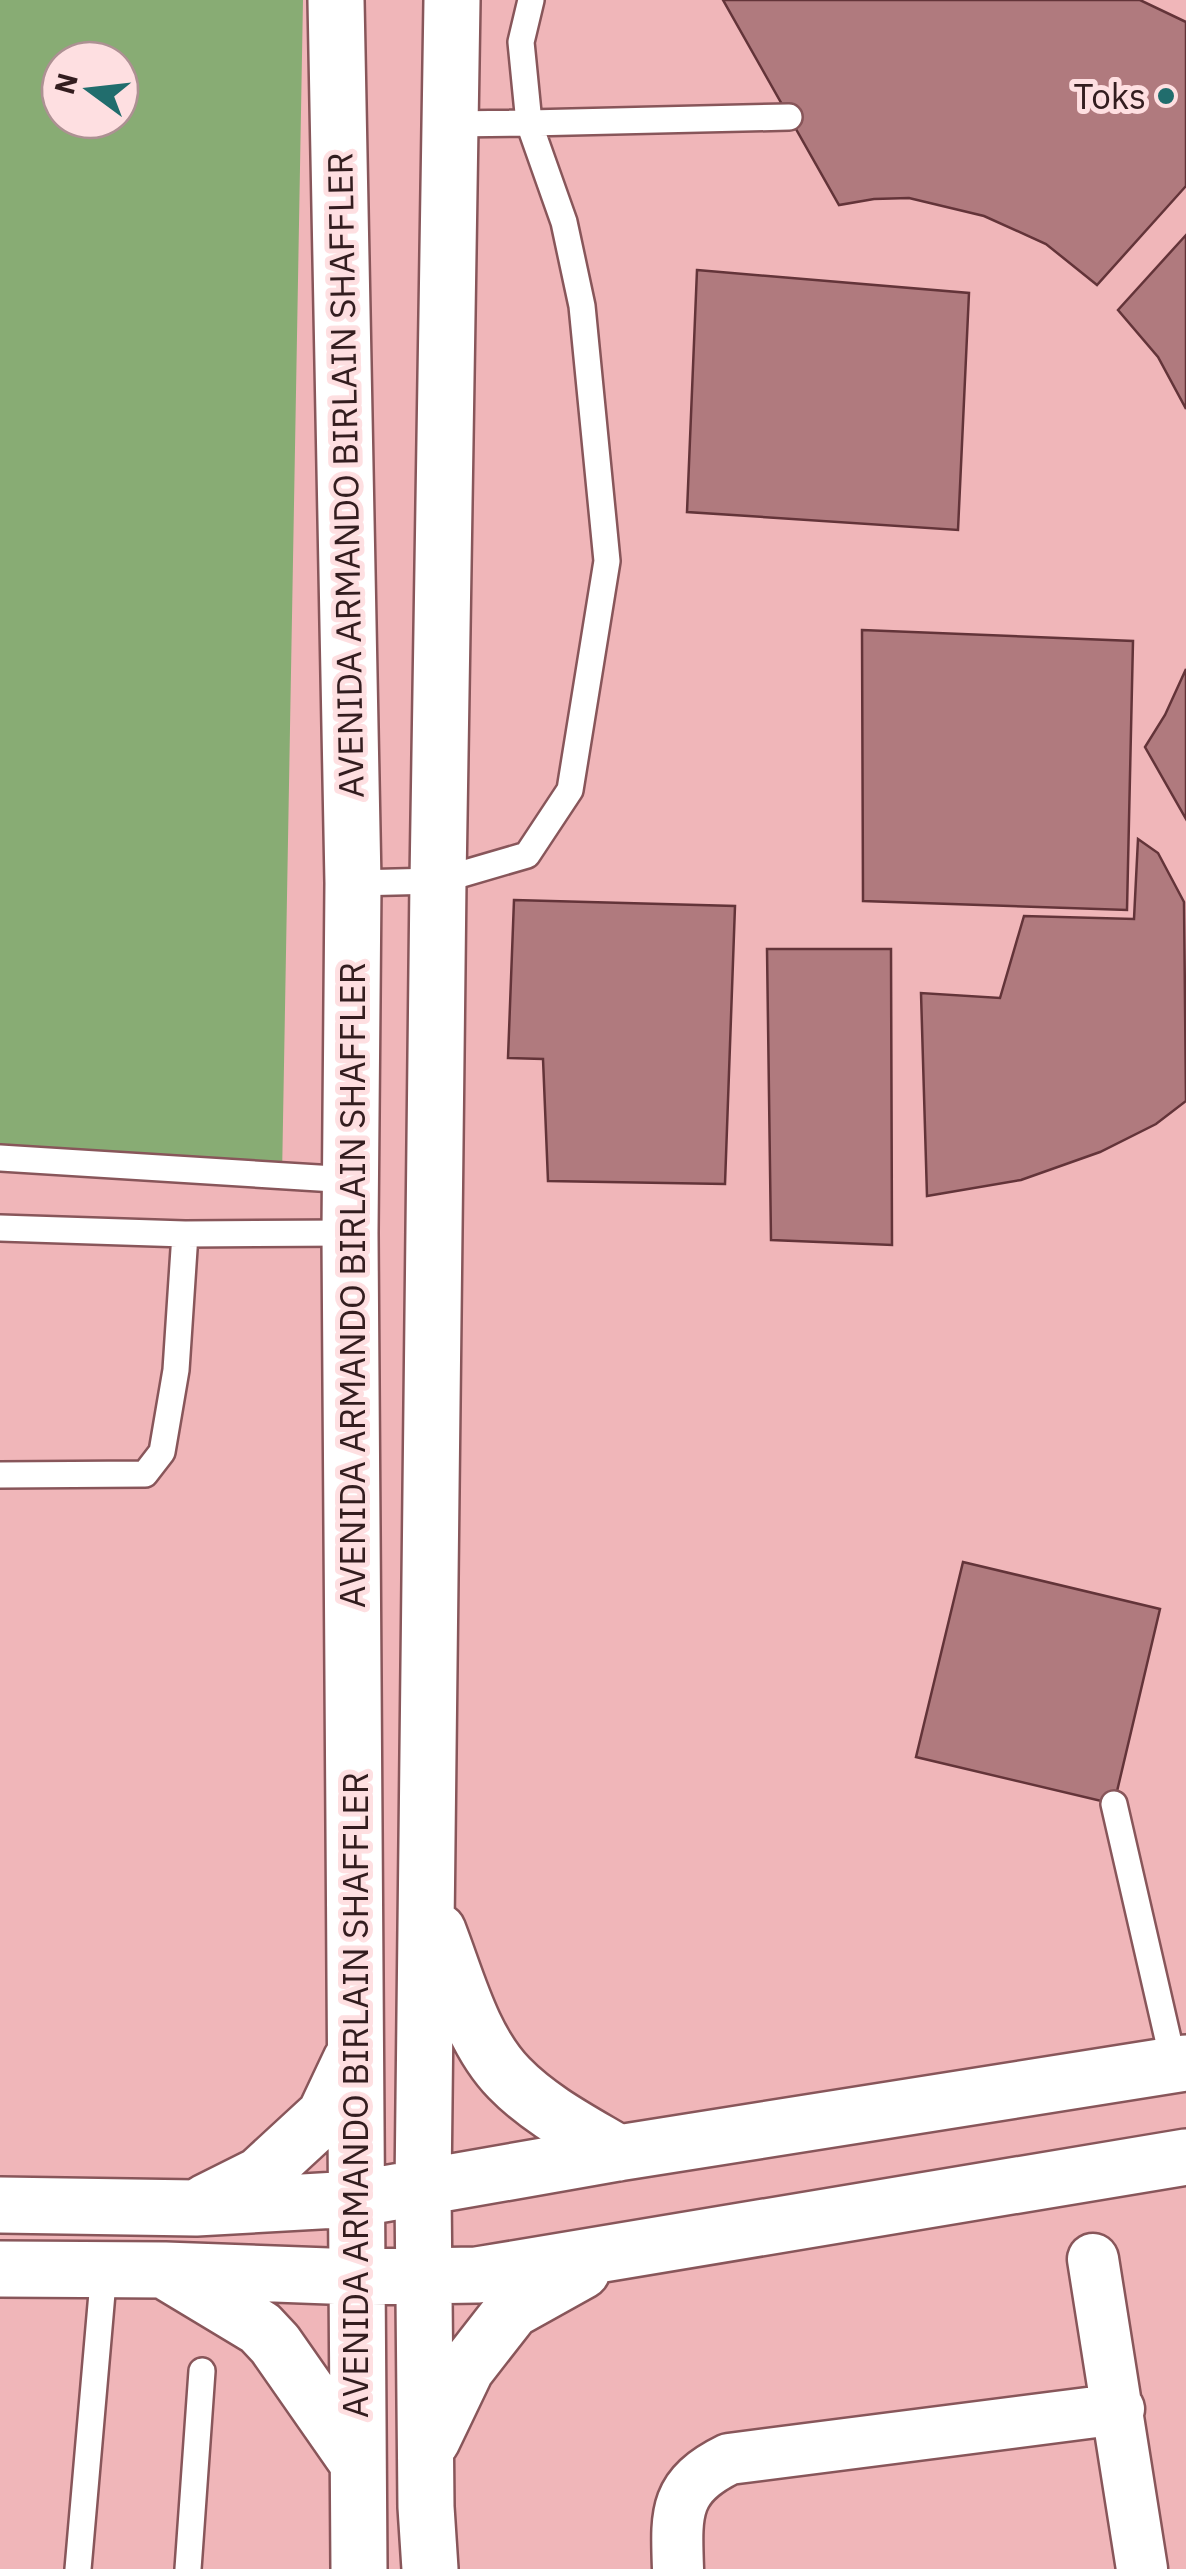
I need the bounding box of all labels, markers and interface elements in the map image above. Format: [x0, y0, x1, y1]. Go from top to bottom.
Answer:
north arrow [40, 40, 140, 140]
text: N [45, 69, 86, 98]
place label: Toks [1074, 73, 1146, 119]
marker: Toks [1155, 85, 1177, 107]
street label: AVENIDA ARMANDO BIRLAIN SHAFFLER [316, 152, 374, 798]
street label: AVENIDA ARMANDO BIRLAIN SHAFFLER [329, 962, 375, 1608]
street label: AVENIDA ARMANDO BIRLAIN SHAFFLER [332, 1772, 378, 2418]

